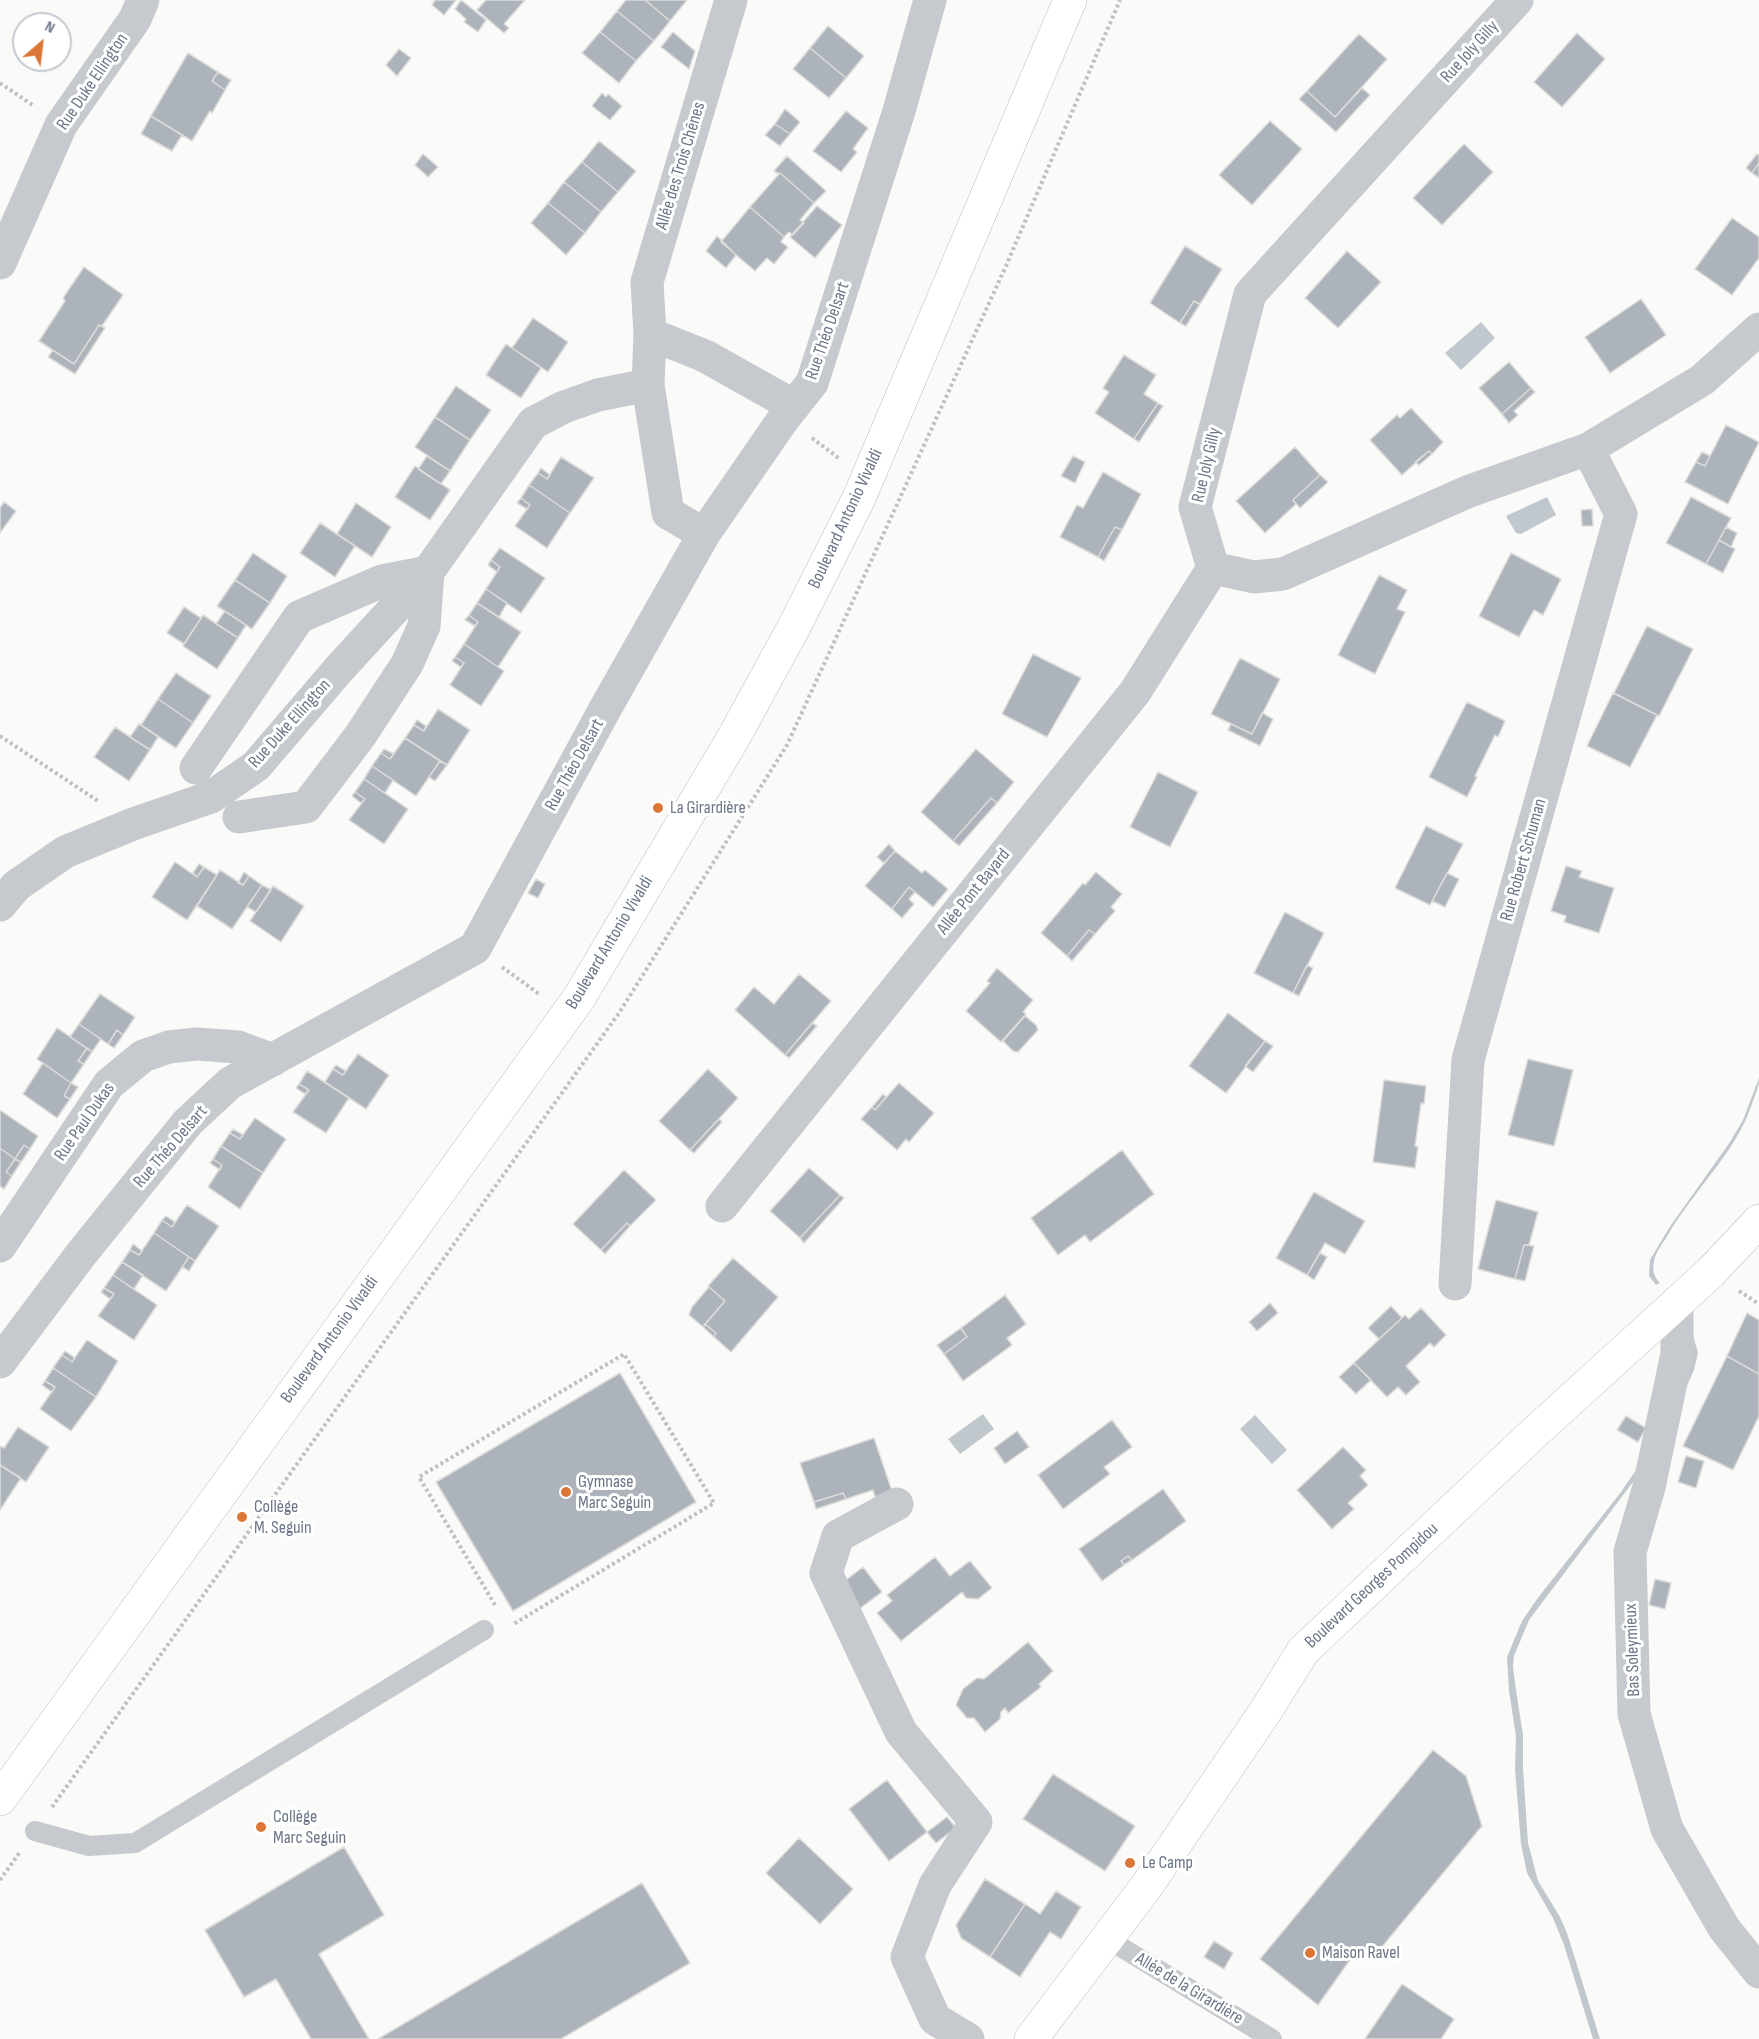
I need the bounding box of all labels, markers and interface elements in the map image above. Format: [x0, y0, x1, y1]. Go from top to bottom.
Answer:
north arrow [12, 12, 72, 72]
street label: Rue Joly Gilly [1436, 16, 1504, 88]
text: N [42, 17, 58, 38]
street label: Rue Duke Ellington [53, 29, 133, 135]
street label: Allée des Trois Chênes [651, 100, 711, 232]
street label: Rue Théo Delsart [801, 279, 855, 383]
street label: Rue Joly Gilly [1188, 425, 1226, 505]
street label: Boulevard Antonio Vivaldi [804, 446, 888, 592]
street label: Rue Duke Ellington [244, 675, 336, 773]
street label: Rue Théo Delsart [541, 715, 609, 815]
street label: Rue Robert Schuman [1496, 796, 1552, 924]
place label: La Girardière [670, 797, 746, 819]
marker: La Girardière [651, 801, 665, 815]
street label: Allée Pont Bayard [933, 845, 1015, 939]
street label: Boulevard Antonio Vivaldi [562, 872, 658, 1014]
street label: Rue Paul Dukas [50, 1079, 120, 1165]
street label: Rue Théo Delsart [129, 1101, 213, 1193]
street label: Boulevard Antonio Vivaldi [277, 1272, 383, 1408]
place label: Gymnase Marc Seguin [578, 1471, 651, 1514]
marker: Gymnase Marc Seguin [559, 1485, 573, 1499]
place label: Collège M. Seguin [254, 1496, 312, 1538]
marker: Collège M. Seguin [235, 1510, 249, 1524]
street label: Boulevard Georges Pompidou [1301, 1519, 1443, 1653]
street label: Bas Soleymieux [1621, 1603, 1645, 1697]
place label: Collège Marc Seguin [273, 1806, 346, 1848]
marker: Collège Marc Seguin [254, 1820, 268, 1834]
place label: Le Camp [1142, 1852, 1193, 1874]
marker: Le Camp [1123, 1856, 1137, 1870]
place label: Maison Ravel [1322, 1942, 1400, 1964]
marker: Maison Ravel [1303, 1946, 1317, 1960]
street label: Allée de la Girardière [1131, 1948, 1247, 2030]

